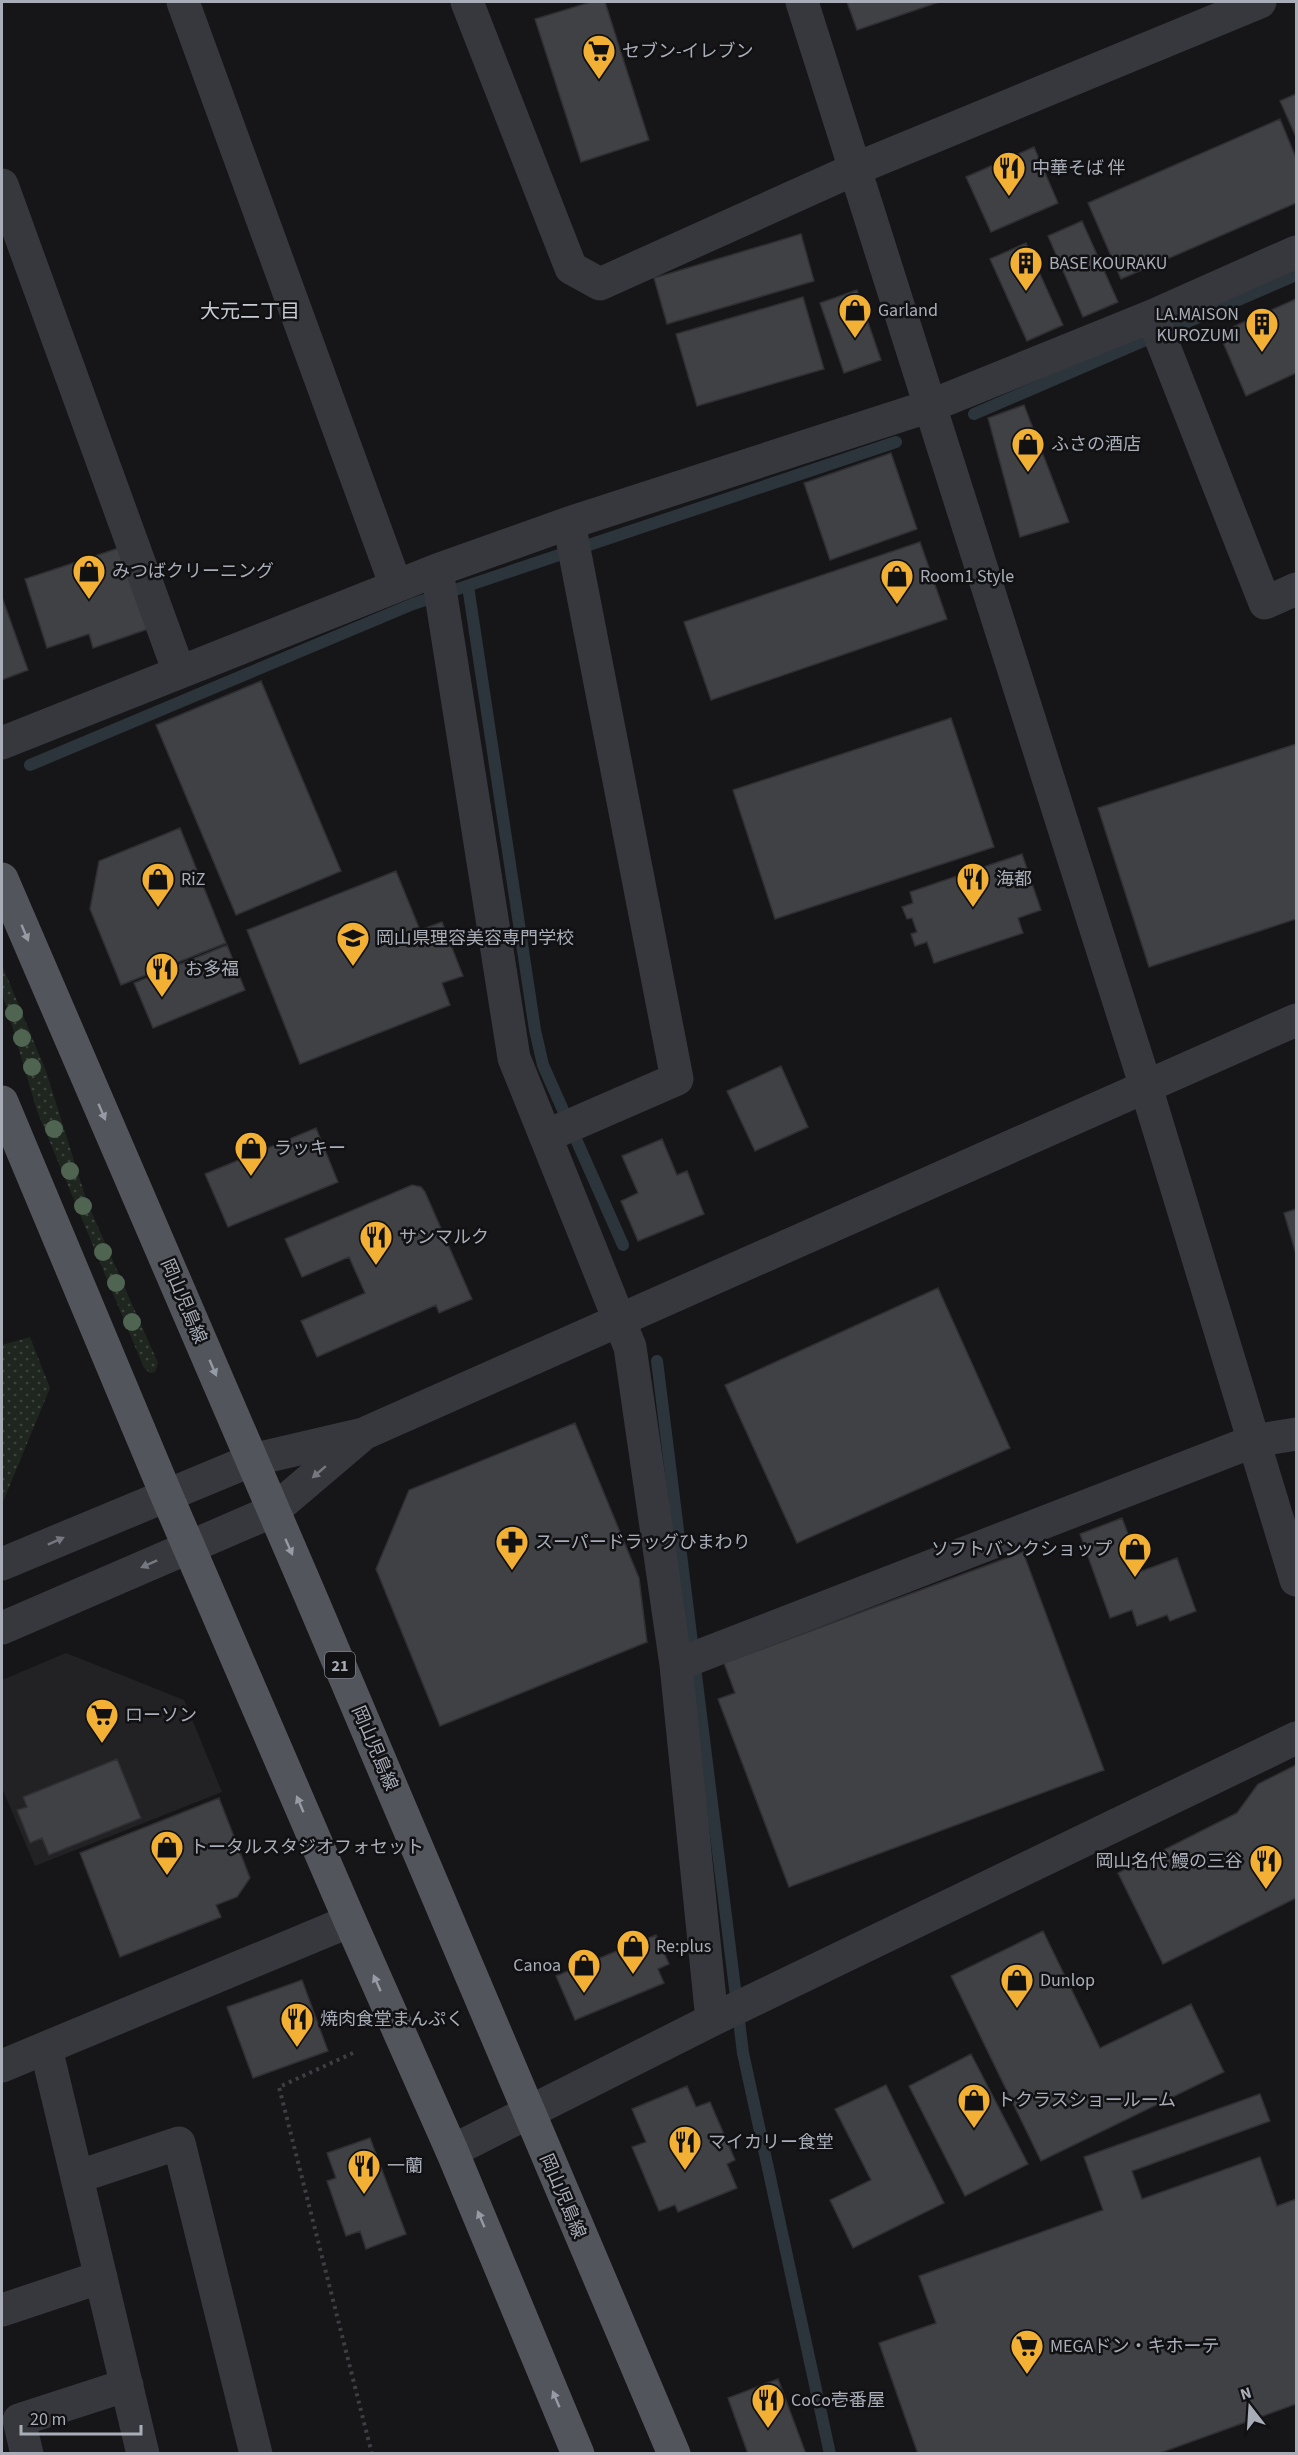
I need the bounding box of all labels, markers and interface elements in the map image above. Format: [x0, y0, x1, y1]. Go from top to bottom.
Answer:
supermarket icon: セブン-イレブン [581, 33, 617, 80]
place label: セブン-イレブン [622, 39, 754, 64]
restaurant icon: 中華そば 伴 [991, 150, 1027, 197]
place label: 中華そば 伴 [1032, 156, 1126, 181]
building icon: BASE KOURAKU [1008, 245, 1044, 292]
place label: BASE KOURAKU [1049, 251, 1167, 276]
shop icon: Garland [837, 292, 873, 339]
district label: 大元二丁目 [200, 298, 300, 326]
place label: Garland [878, 298, 938, 323]
place label: LA.MAISON KUROZUMI [1155, 302, 1239, 348]
building icon: LA.MAISON KUROZUMI [1244, 306, 1280, 353]
shop icon: ふさの酒店 [1010, 426, 1046, 473]
place label: ふさの酒店 [1051, 432, 1141, 457]
shop icon: みつばクリーニング [71, 553, 107, 600]
shop icon: Room1 Style [879, 558, 915, 605]
place label: みつばクリーニング [112, 559, 274, 584]
place label: Room1 Style [920, 564, 1014, 589]
shop icon: RiZ [140, 861, 176, 908]
restaurant icon: 海都 [955, 861, 991, 908]
place label: RiZ [181, 867, 205, 892]
place label: 海都 [996, 867, 1032, 892]
school or university icon: 岡山県理容美容専門学校 [335, 920, 371, 967]
one-way arrow [20, 924, 30, 942]
place label: 岡山県理容美容専門学校 [376, 926, 574, 951]
restaurant icon: お多福 [144, 951, 180, 998]
place label: お多福 [185, 957, 239, 982]
one-way arrow [97, 1103, 107, 1121]
shop icon: ラッキー [233, 1130, 269, 1177]
place label: ラッキー [274, 1136, 346, 1161]
restaurant icon: サンマルク [358, 1219, 394, 1266]
place label: サンマルク [399, 1225, 489, 1250]
street label: 岡山児島線 [154, 1255, 213, 1348]
one-way arrow [209, 1359, 218, 1377]
one-way arrow [312, 1465, 327, 1478]
pharmacy icon: スーパードラッグひまわり [494, 1524, 530, 1571]
place label: スーパードラッグひまわり [535, 1530, 751, 1555]
shop icon: ソフトバンクショップ [1117, 1531, 1153, 1578]
one-way arrow [47, 1536, 65, 1546]
place label: ソフトバンクショップ [931, 1537, 1112, 1562]
one-way arrow [285, 1539, 294, 1556]
one-way arrow [140, 1560, 158, 1569]
road number: 21 [325, 1652, 355, 1678]
supermarket icon: ローソン [84, 1697, 120, 1744]
street label: 岡山児島線 [345, 1702, 404, 1795]
place label: ローソン [125, 1703, 197, 1728]
one-way arrow [295, 1795, 305, 1813]
shop icon: トータルスタジオフォセット [149, 1829, 185, 1876]
place label: トータルスタジオフォセット [190, 1835, 424, 1860]
restaurant icon: 岡山名代 鰻の三谷 [1248, 1843, 1284, 1890]
place label: 岡山名代 鰻の三谷 [1095, 1849, 1243, 1874]
shop icon: Re:plus [615, 1928, 651, 1975]
place label: Re:plus [656, 1934, 711, 1959]
shop icon: Canoa [566, 1947, 602, 1994]
place label: Canoa [513, 1953, 561, 1978]
shop icon: Dunlop [999, 1962, 1035, 2009]
place label: Dunlop [1040, 1968, 1095, 1993]
one-way arrow [372, 1974, 382, 1992]
restaurant icon: 焼肉食堂まんぷく [279, 2001, 315, 2048]
place label: 焼肉食堂まんぷく [320, 2007, 464, 2032]
shop icon: トクラスショールーム [956, 2082, 992, 2129]
place label: トクラスショールーム [997, 2088, 1176, 2113]
restaurant icon: マイカリー食堂 [667, 2124, 703, 2171]
place label: マイカリー食堂 [708, 2130, 834, 2155]
restaurant icon: 一蘭 [346, 2148, 382, 2195]
street label: 岡山児島線 [533, 2150, 592, 2243]
place label: 一蘭 [387, 2154, 423, 2179]
one-way arrow [476, 2210, 486, 2228]
supermarket icon: MEGAドン・キホーテ [1009, 2328, 1045, 2375]
place label: MEGAドン・キホーテ [1050, 2334, 1219, 2359]
north arrow [1220, 2377, 1280, 2437]
restaurant icon: CoCo壱番屋 [750, 2382, 786, 2429]
text: N [1238, 2382, 1254, 2406]
place label: CoCo壱番屋 [791, 2388, 885, 2413]
one-way arrow [551, 2390, 561, 2408]
scale bar [21, 2398, 141, 2436]
text: 20 m [30, 2407, 66, 2432]

